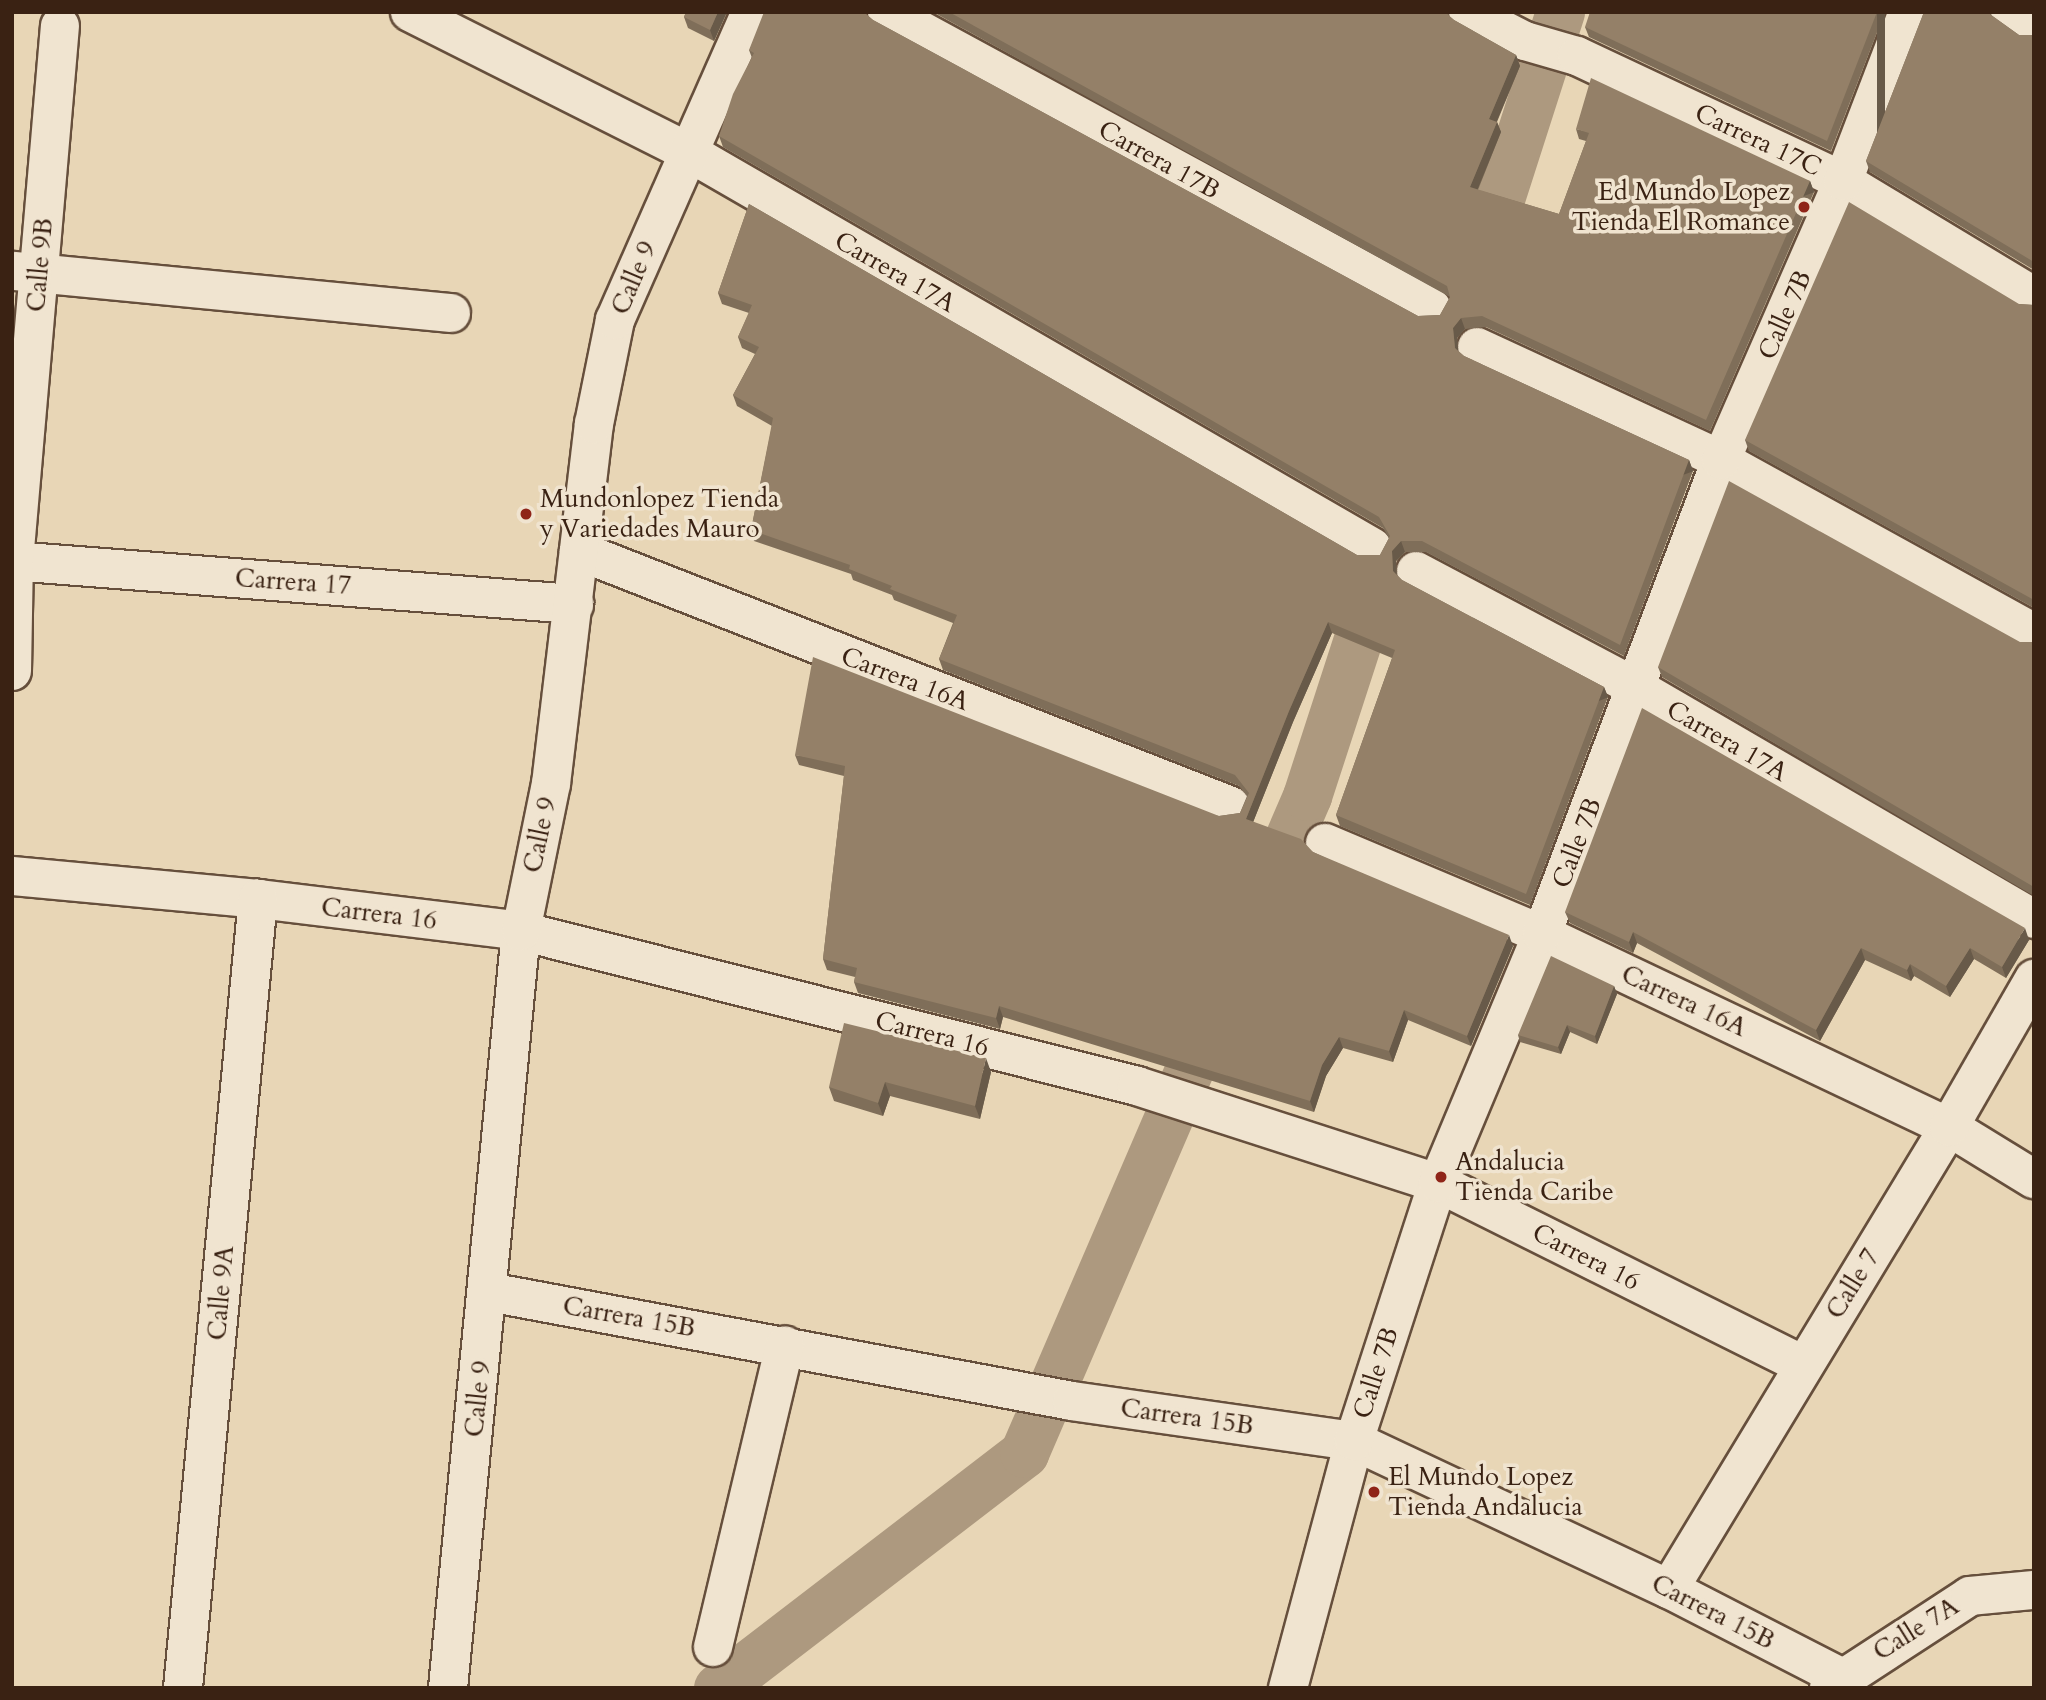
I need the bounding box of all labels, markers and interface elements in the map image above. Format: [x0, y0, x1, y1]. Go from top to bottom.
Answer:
street label: Carrera 17C [1690, 97, 1826, 183]
street label: Carrera 17B [1093, 114, 1225, 206]
place label: Ed Mundo Lopez Tienda El Romance [1572, 176, 1790, 238]
marker: Ed Mundo Lopez Tienda El Romance [1796, 199, 1812, 215]
street label: Calle 9B [20, 217, 60, 313]
street label: Carrera 17A [829, 225, 961, 319]
street label: Calle 9 [605, 237, 663, 319]
street label: Calle 7B [1752, 266, 1818, 364]
place label: Mundonlopez Tienda y Variedades Mauro [540, 483, 779, 544]
marker: Mundonlopez Tienda y Variedades Mauro [518, 506, 534, 522]
street label: Carrera 17 [234, 562, 352, 602]
street label: Carrera 16A [837, 640, 973, 718]
street label: Carrera 17A [1661, 694, 1793, 788]
street label: Calle 7B [1546, 793, 1608, 893]
street label: Calle 9 [517, 794, 563, 876]
street label: Carrera 16 [319, 891, 439, 937]
street label: Carrera 16A [1616, 958, 1752, 1044]
street label: Carrera 16 [872, 1005, 992, 1063]
place label: Andalucia Tienda Caribe [1455, 1146, 1614, 1208]
marker: Andalucia Tienda Caribe [1433, 1169, 1449, 1185]
street label: Carrera 16 [1527, 1217, 1645, 1297]
street label: Calle 7 [1820, 1243, 1886, 1325]
street label: Calle 9A [201, 1244, 241, 1342]
street label: Carrera 15B [560, 1290, 698, 1344]
street label: Calle 7B [1347, 1323, 1405, 1423]
street label: Calle 9 [458, 1359, 498, 1439]
street label: Carrera 15B [1119, 1392, 1255, 1442]
place label: El Mundo Lopez Tienda Andalucia [1388, 1461, 1583, 1522]
marker: El Mundo Lopez Tienda Andalucia [1366, 1484, 1382, 1500]
street label: Carrera 15B [1646, 1568, 1780, 1656]
street label: Calle 7A [1867, 1591, 1965, 1667]

